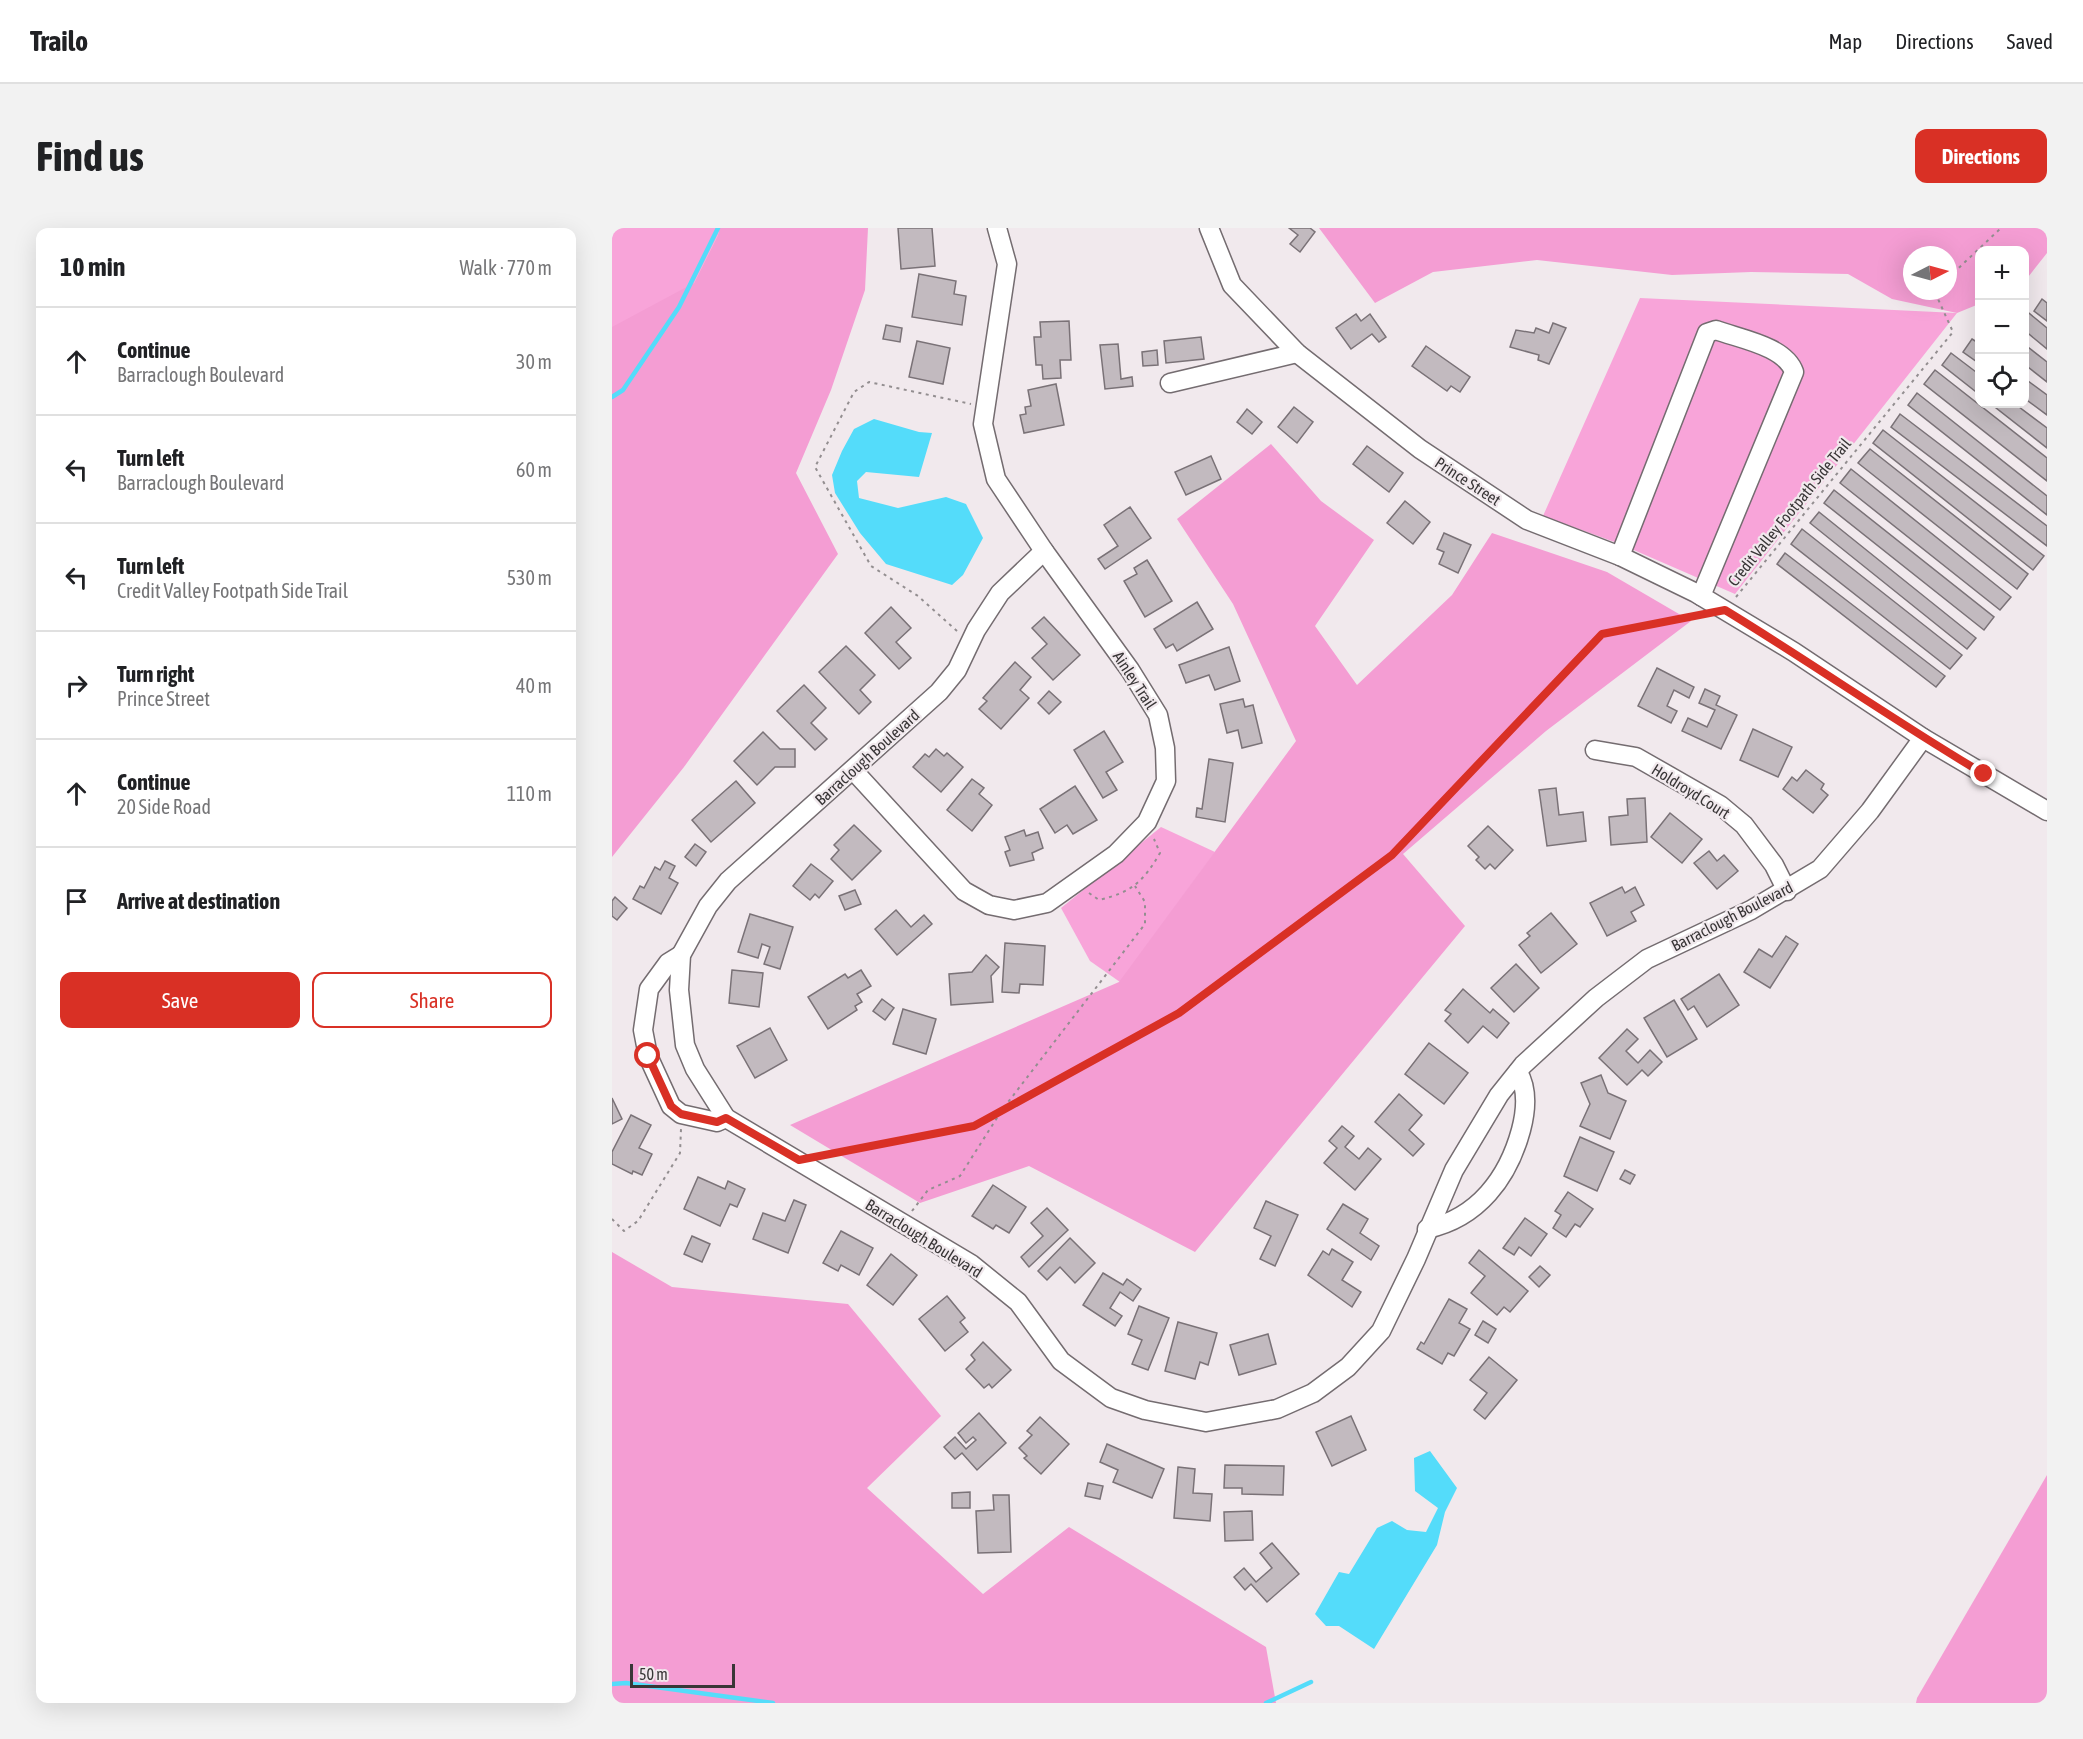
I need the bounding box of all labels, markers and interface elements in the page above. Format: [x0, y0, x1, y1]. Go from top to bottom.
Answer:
text: Trailo [30, 25, 88, 57]
text: Map [1828, 29, 1862, 53]
text: Directions [1895, 29, 1974, 53]
text: Saved [2007, 29, 2053, 53]
button: Directions [1915, 129, 2047, 183]
text: Find us [36, 132, 144, 180]
north arrow [1903, 246, 1957, 300]
map controls [1975, 246, 2029, 408]
button: + [1975, 246, 2029, 300]
text: 10 min [60, 252, 125, 282]
text: Walk · 770 m [460, 256, 552, 279]
button: − [1975, 300, 2029, 354]
text: Continue [117, 337, 191, 363]
icon: ahead [60, 345, 93, 378]
text: 30 m [516, 350, 552, 373]
button: locate [1975, 354, 2029, 408]
text: Barraclough Boulevard [117, 363, 284, 386]
street label: Credit Valley Footpath Side Trail [1724, 434, 1855, 590]
text: Turn left [117, 445, 184, 471]
icon: left [60, 453, 93, 486]
street label: Prince Street [1432, 453, 1504, 509]
text: 60 m [516, 458, 552, 481]
text: Barraclough Boulevard [117, 471, 284, 494]
text: Turn left [117, 553, 184, 579]
icon: left [60, 561, 93, 594]
text: 530 m [507, 566, 552, 589]
text: Credit Valley Footpath Side Trail [117, 579, 348, 602]
street label: Ainley Trail [1109, 648, 1161, 713]
text: Turn right [117, 661, 194, 687]
icon: right [60, 669, 93, 702]
text: 40 m [516, 674, 552, 697]
text: Prince Street [117, 687, 210, 710]
street label: Barraclough Boulevard [811, 706, 923, 809]
street label: Holdroyd Court [1648, 760, 1734, 823]
route end [1970, 760, 1996, 786]
text: Continue [117, 769, 191, 795]
icon: ahead [60, 777, 93, 810]
text: 110 m [507, 782, 552, 805]
text: 20 Side Road [117, 795, 211, 818]
street label: Barraclough Boulevard [1668, 878, 1796, 955]
icon: arrive [60, 885, 93, 918]
text: Arrive at destination [117, 888, 280, 914]
button: Save [60, 972, 300, 1028]
button: Share [312, 972, 552, 1028]
route start [634, 1042, 660, 1068]
street label: Barraclough Boulevard [862, 1195, 986, 1282]
scale bar [630, 1661, 735, 1688]
text: 50 m [639, 1665, 668, 1683]

